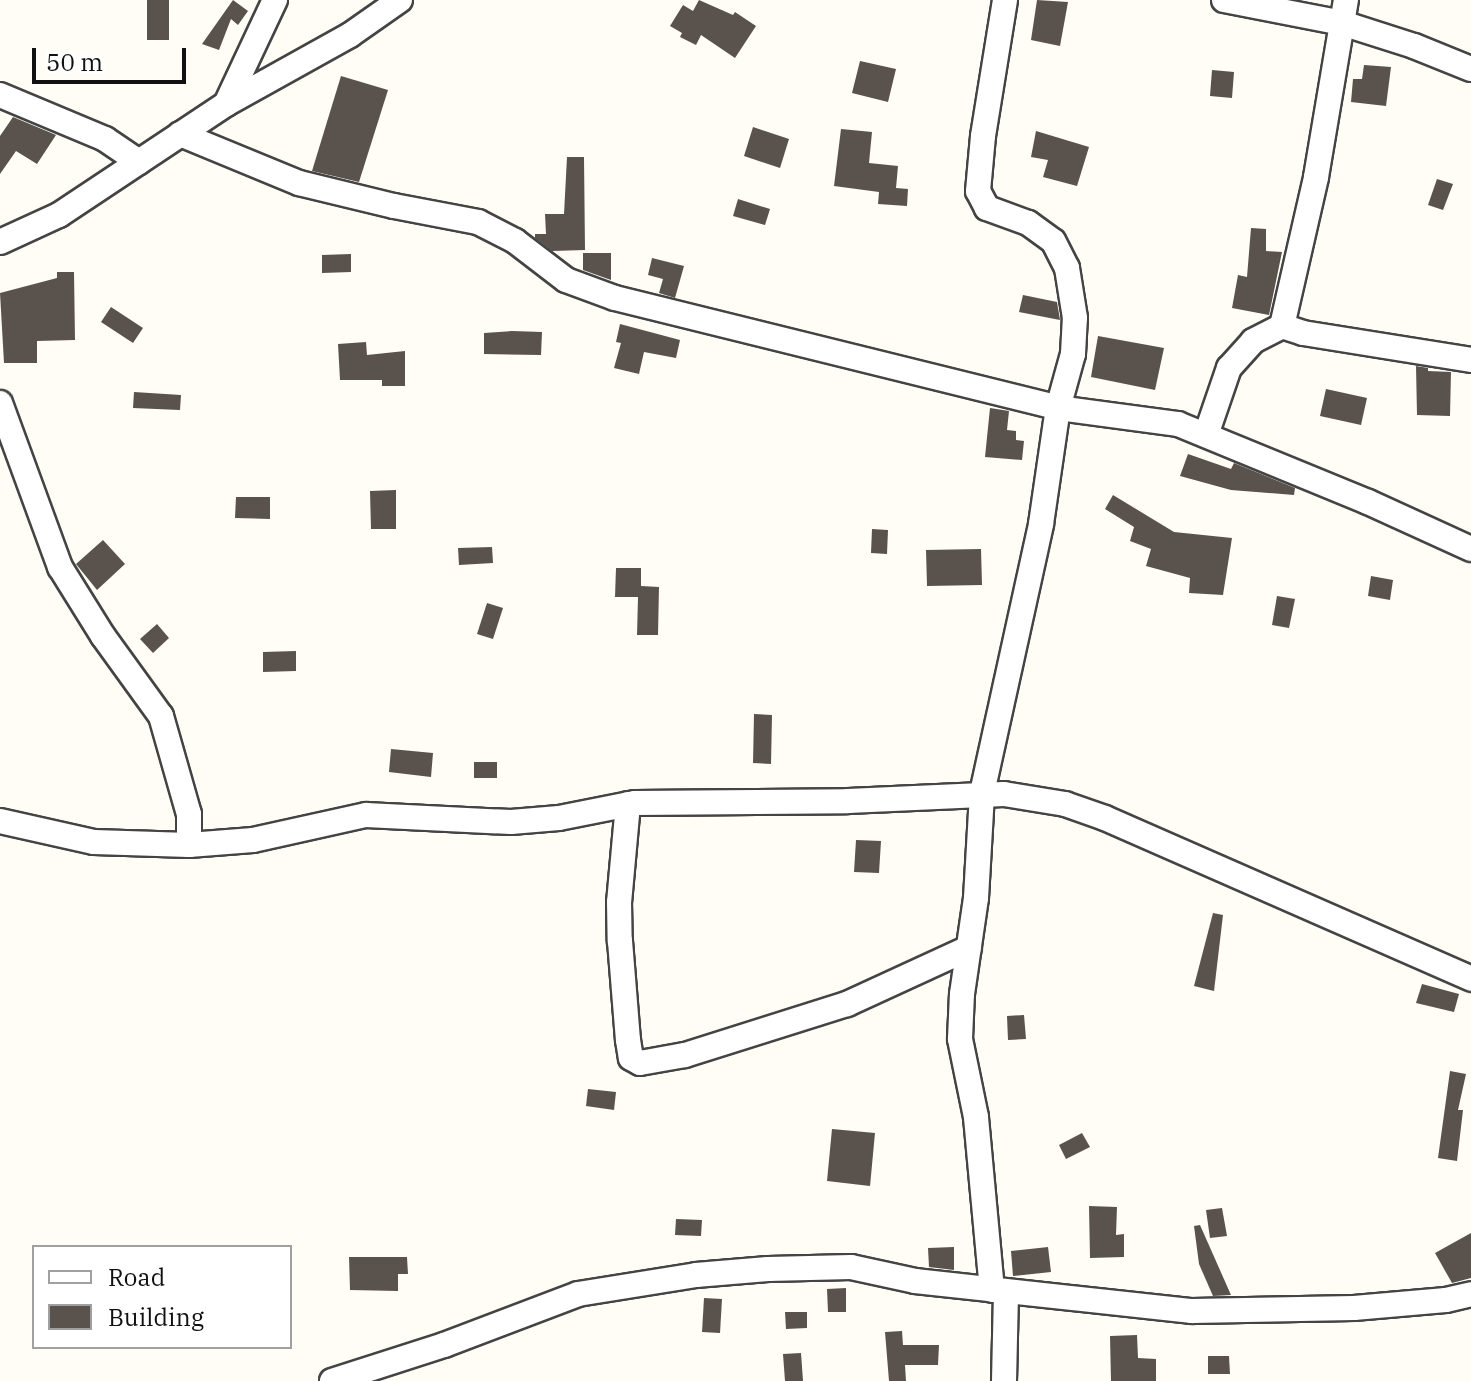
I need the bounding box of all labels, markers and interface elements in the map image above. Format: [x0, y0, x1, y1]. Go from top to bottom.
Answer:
scale bar [36, 32, 190, 82]
text: 50 m [46, 46, 103, 78]
legend [32, 1245, 292, 1349]
text: Road [108, 1261, 165, 1293]
text: Building [108, 1301, 204, 1333]

